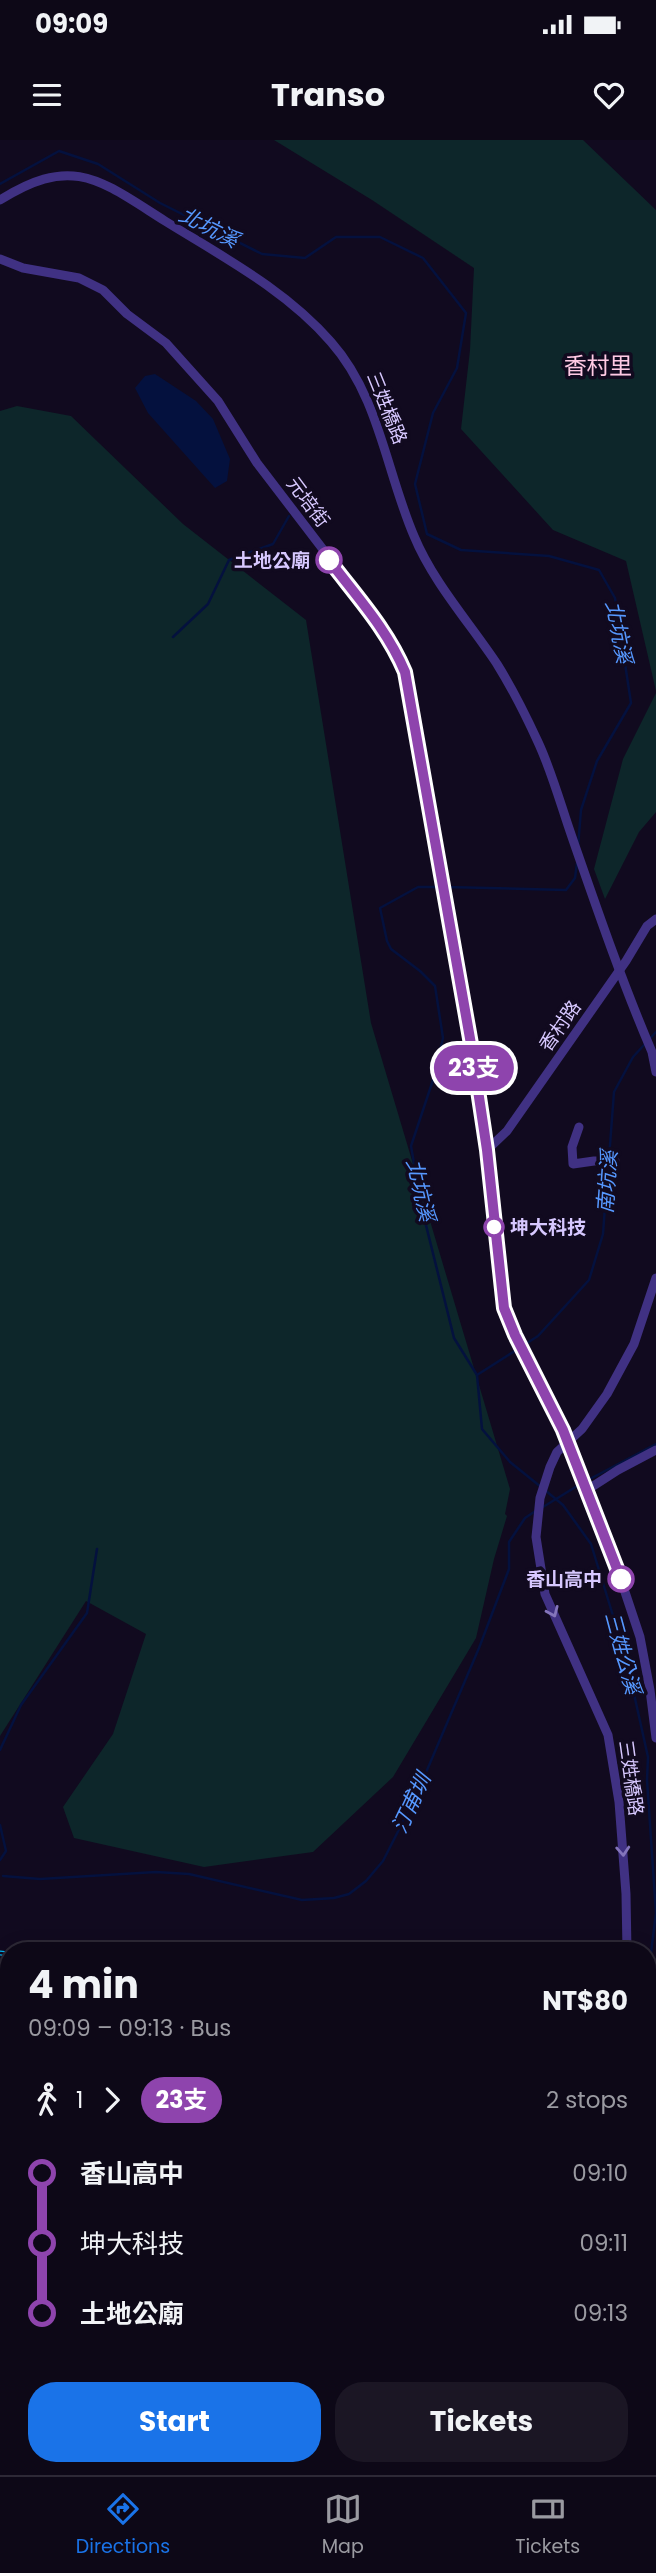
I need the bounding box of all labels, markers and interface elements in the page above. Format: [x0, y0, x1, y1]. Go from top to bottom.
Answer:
text: 09:09 [35, 6, 108, 42]
text: Transo [271, 72, 385, 117]
icon: menu [28, 76, 66, 114]
icon: heart [590, 76, 628, 114]
water label: 北坑溪 [174, 200, 246, 256]
district label: 香村里 [564, 350, 633, 382]
street label: 三姓橋路 [360, 368, 414, 448]
street label: 元培街 [280, 471, 336, 533]
place label: 土地公廟 [234, 547, 310, 574]
marker: 土地公廟 [316, 547, 342, 573]
water label: 北坑溪 [599, 598, 640, 669]
street label: 香村路 [533, 995, 587, 1057]
line badge: 23支 [434, 1045, 514, 1091]
text: 23支 [448, 1051, 500, 1084]
water label: 南坑溪 [590, 1147, 624, 1214]
water label: 北坑溪 [400, 1156, 443, 1227]
place label: 坤大科技 [510, 1214, 586, 1241]
marker: 坤大科技 [484, 1217, 504, 1237]
place label: 香山高中 [526, 1566, 602, 1593]
marker: 香山高中 [608, 1566, 634, 1592]
one-way arrow [545, 1605, 559, 1617]
water label: 三姓公溪 [598, 1609, 649, 1700]
street label: 三姓橋路 [612, 1738, 650, 1818]
water label: 汀甫圳 [385, 1766, 439, 1838]
one-way arrow [615, 1846, 630, 1857]
text: 4 min [28, 1958, 139, 2011]
text: NT$80 [542, 1983, 628, 2019]
text: 09:09 – 09:13 · Bus [28, 2012, 231, 2044]
icon: walk [28, 2081, 66, 2119]
icon: forward [93, 2081, 131, 2119]
text: 23支 [155, 2083, 208, 2116]
text: 1 [76, 2084, 83, 2116]
text: 2 stops [546, 2084, 628, 2116]
text: 香山高中 [80, 2156, 184, 2192]
text: 09:10 [572, 2157, 628, 2189]
text: 坤大科技 [80, 2226, 184, 2262]
text: 09:11 [579, 2227, 628, 2259]
text: 土地公廟 [80, 2296, 184, 2332]
text: 09:13 [573, 2297, 628, 2329]
button: Start [28, 2382, 321, 2462]
button: Tickets [335, 2382, 628, 2462]
tab: Directions [76, 2490, 170, 2561]
tab: Map [322, 2490, 364, 2561]
tab: Tickets [515, 2490, 580, 2561]

